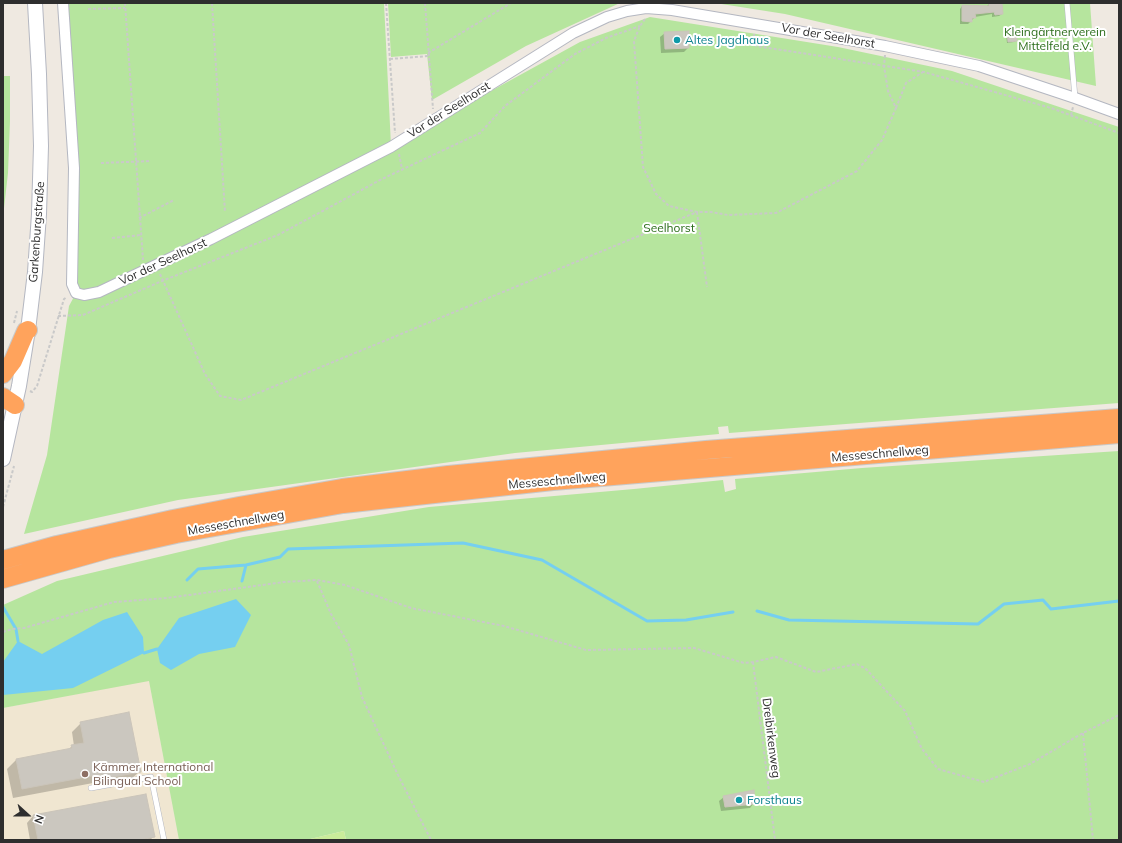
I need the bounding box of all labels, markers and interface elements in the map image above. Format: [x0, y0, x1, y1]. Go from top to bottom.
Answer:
street label: Vor der Seelhorst [780, 21, 876, 51]
park label: Kleingärtnerverein Mittelfeld e.V. [1004, 25, 1106, 53]
place label: Altes Jagdhaus [685, 33, 769, 47]
marker: Altes Jagdhaus [672, 35, 682, 45]
street label: Vor der Seelhorst [405, 79, 493, 141]
street label: Garkenburgstraße [26, 181, 48, 283]
park label: Seelhorst [643, 221, 695, 235]
street label: Vor der Seelhorst [117, 235, 209, 289]
street label: Messeschnellweg [831, 443, 929, 465]
street label: Messeschnellweg [508, 470, 606, 492]
street label: Messeschnellweg [187, 507, 285, 539]
street label: Dreibirkenweg [759, 697, 783, 779]
place label: Kämmer International Bilingual School [93, 760, 213, 788]
marker: Kämmer International Bilingual School [80, 769, 90, 779]
place label: Forsthaus [747, 793, 802, 807]
north arrow [8, 795, 48, 835]
marker: Forsthaus [734, 795, 744, 805]
text: N [31, 813, 47, 826]

